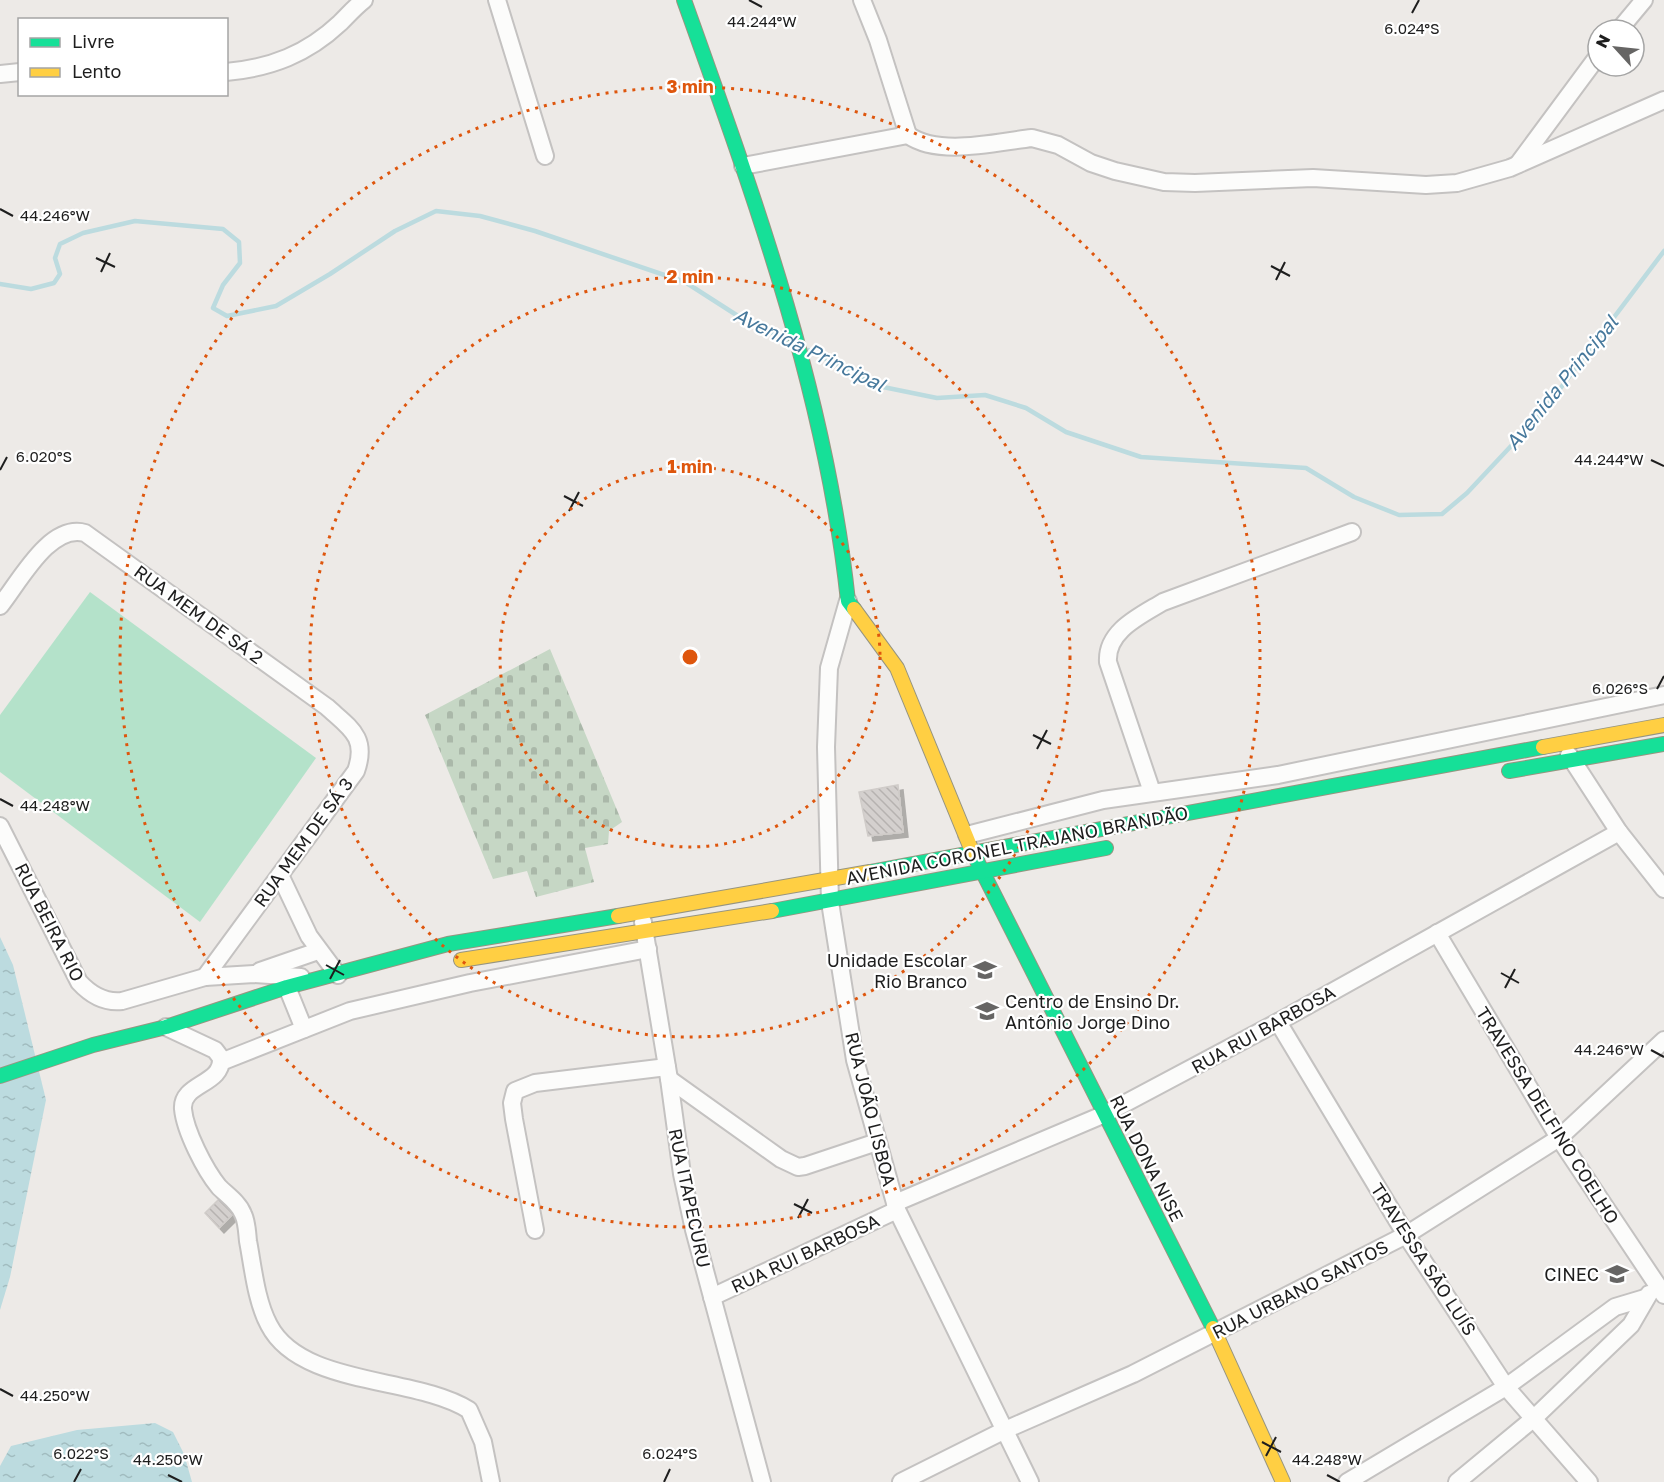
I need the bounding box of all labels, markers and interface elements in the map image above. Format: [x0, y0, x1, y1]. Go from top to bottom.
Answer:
text: 44.244°W [727, 12, 797, 30]
legend [18, 18, 228, 96]
north arrow [1586, 18, 1646, 78]
text: 6.024°S [1384, 19, 1440, 37]
text: Livre [72, 30, 114, 52]
text: N [1591, 31, 1614, 51]
text: Lento [72, 60, 121, 82]
text: 3 min [666, 75, 714, 97]
text: 44.246°W [20, 206, 90, 224]
text: 2 min [666, 265, 714, 287]
water label: Avenida Principal [730, 302, 890, 396]
water label: Avenida Principal [1500, 310, 1623, 454]
text: 6.020°S [16, 447, 72, 465]
text: 44.244°W [1574, 450, 1644, 468]
text: 1 min [667, 455, 713, 477]
street label: RUA MEM DE SÁ 2 [130, 560, 268, 668]
centre of rings [680, 647, 700, 667]
text: 6.026°S [1592, 679, 1648, 697]
street label: RUA MEM DE SÁ 3 [249, 773, 357, 911]
text: 44.248°W [20, 796, 90, 814]
street label: AVENIDA CORONEL TRAJANO BRANDÃO [844, 801, 1190, 889]
street label: RUA BEIRA RIO [11, 859, 89, 985]
place label: Unidade Escolar Rio Branco [827, 949, 967, 992]
school or university icon: Unidade Escolar Rio Branco [972, 957, 998, 983]
street label: RUA RUI BARBOSA [1187, 980, 1339, 1078]
place label: Centro de Ensino Dr. Antônio Jorge Dino [1005, 990, 1180, 1033]
school or university icon: Centro de Ensino Dr. Antônio Jorge Dino [974, 998, 1000, 1024]
street label: TRAVESSA DELFINO COELHO [1472, 1002, 1624, 1228]
street label: RUA JOÃO LISBOA [841, 1030, 901, 1188]
text: 44.246°W [1574, 1040, 1644, 1058]
street label: RUA DONA NISE [1106, 1091, 1188, 1225]
street label: RUA ITAPECURU [664, 1126, 716, 1270]
street label: TRAVESSA SÃO LUÍS [1367, 1179, 1481, 1339]
street label: RUA RUI BARBOSA [727, 1209, 883, 1297]
street label: RUA URBANO SANTOS [1208, 1235, 1392, 1343]
school or university icon: CINEC [1604, 1261, 1630, 1287]
place label: CINEC [1544, 1263, 1599, 1285]
text: 44.250°W [20, 1386, 90, 1404]
text: 6.022°S [53, 1444, 109, 1462]
text: 6.024°S [642, 1444, 698, 1462]
text: 44.250°W [133, 1450, 203, 1468]
text: 44.248°W [1292, 1450, 1362, 1468]

